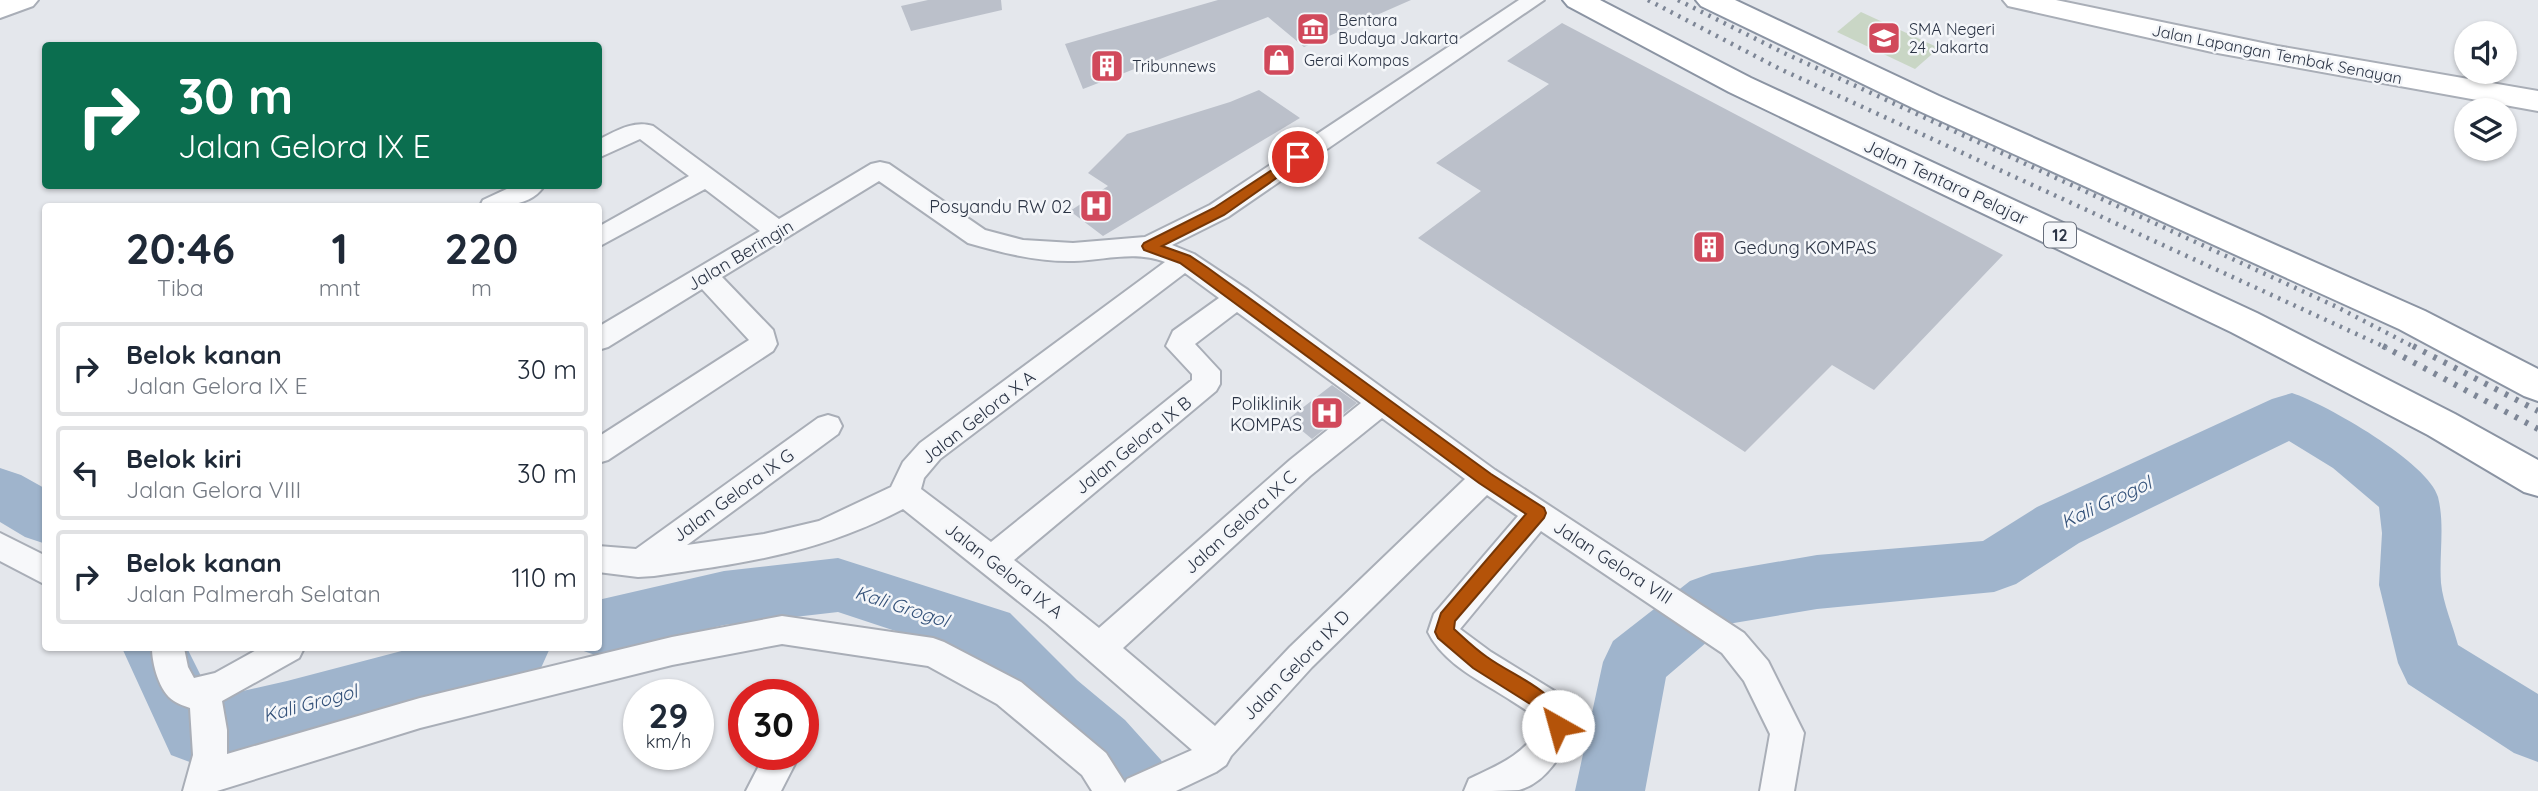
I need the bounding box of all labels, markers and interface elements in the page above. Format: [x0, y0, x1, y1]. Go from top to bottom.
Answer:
museum icon: Bentara Budaya Jakarta [1294, 10, 1332, 48]
place label: Bentara Budaya Jakarta [1338, 10, 1458, 48]
school or university icon: SMA Negeri 24 Jakarta [1865, 19, 1903, 57]
place label: SMA Negeri 24 Jakarta [1909, 19, 1995, 57]
street label: Jalan Lapangan Tembak Senayan [2150, 20, 2404, 88]
map controls [2454, 21, 2517, 161]
button: sound [2454, 21, 2517, 84]
shop icon: Gerai Kompas [1260, 41, 1298, 79]
building icon: Tribunnews [1088, 47, 1126, 85]
place label: Gerai Kompas [1304, 50, 1409, 70]
place label: Tribunnews [1132, 56, 1216, 76]
text: 30 m [178, 65, 293, 126]
icon: right [63, 70, 154, 161]
button: layers [2454, 98, 2517, 161]
text: Jalan Gelora IX E [178, 126, 431, 166]
pin [1268, 127, 1328, 187]
street label: Jalan Tentara Pelajar [1860, 134, 2032, 230]
icon: arrive [1279, 138, 1317, 176]
hospital icon: Posyandu RW 02 [1077, 187, 1115, 225]
place label: Posyandu RW 02 [929, 195, 1072, 218]
street label: Jalan Beringin [683, 214, 797, 296]
text: 20:46 [126, 222, 235, 275]
text: 1 [332, 222, 348, 275]
text: 220 [445, 222, 518, 275]
road number: 12 [2044, 222, 2076, 247]
building icon: Gedung KOMPAS [1690, 228, 1728, 266]
place label: Gedung KOMPAS [1734, 236, 1877, 259]
text: Tiba [157, 273, 204, 302]
text: mnt [319, 273, 361, 302]
text: m [471, 273, 492, 302]
text: Belok kanan [126, 338, 282, 371]
icon: right [67, 350, 105, 388]
text: 30 m [517, 353, 577, 386]
street label: Jalan Gelora X A [916, 365, 1040, 469]
text: Jalan Gelora IX E [126, 371, 308, 400]
street label: Jalan Gelora IX B [1070, 391, 1196, 499]
place label: Poliklinik KOMPAS [1230, 392, 1302, 436]
hospital icon: Poliklinik KOMPAS [1308, 394, 1346, 432]
text: Belok kiri [126, 442, 242, 475]
street label: Jalan Gelora IX G [668, 443, 798, 547]
icon: left [67, 454, 105, 492]
text: 30 m [517, 457, 577, 490]
street label: Jalan Gelora IX C [1179, 465, 1301, 579]
water label: Kali Grogol [2057, 470, 2157, 533]
text: Jalan Gelora VIII [126, 475, 301, 504]
street label: Jalan Gelora VIII [1549, 515, 1677, 609]
street label: Jalan Gelora IX A [940, 517, 1068, 623]
text: Belok kanan [126, 546, 282, 579]
icon: right [67, 558, 105, 596]
text: 110 m [511, 561, 577, 594]
text: Jalan Palmerah Selatan [126, 579, 381, 608]
water label: Kali Grogol [852, 580, 954, 633]
street label: Jalan Gelora IX D [1237, 605, 1355, 725]
water label: Kali Grogol [260, 678, 362, 727]
speed limit sign: 30 [728, 679, 819, 770]
position arrow [1521, 689, 1595, 763]
text: 29 [649, 693, 688, 737]
text: km/h [646, 730, 691, 753]

